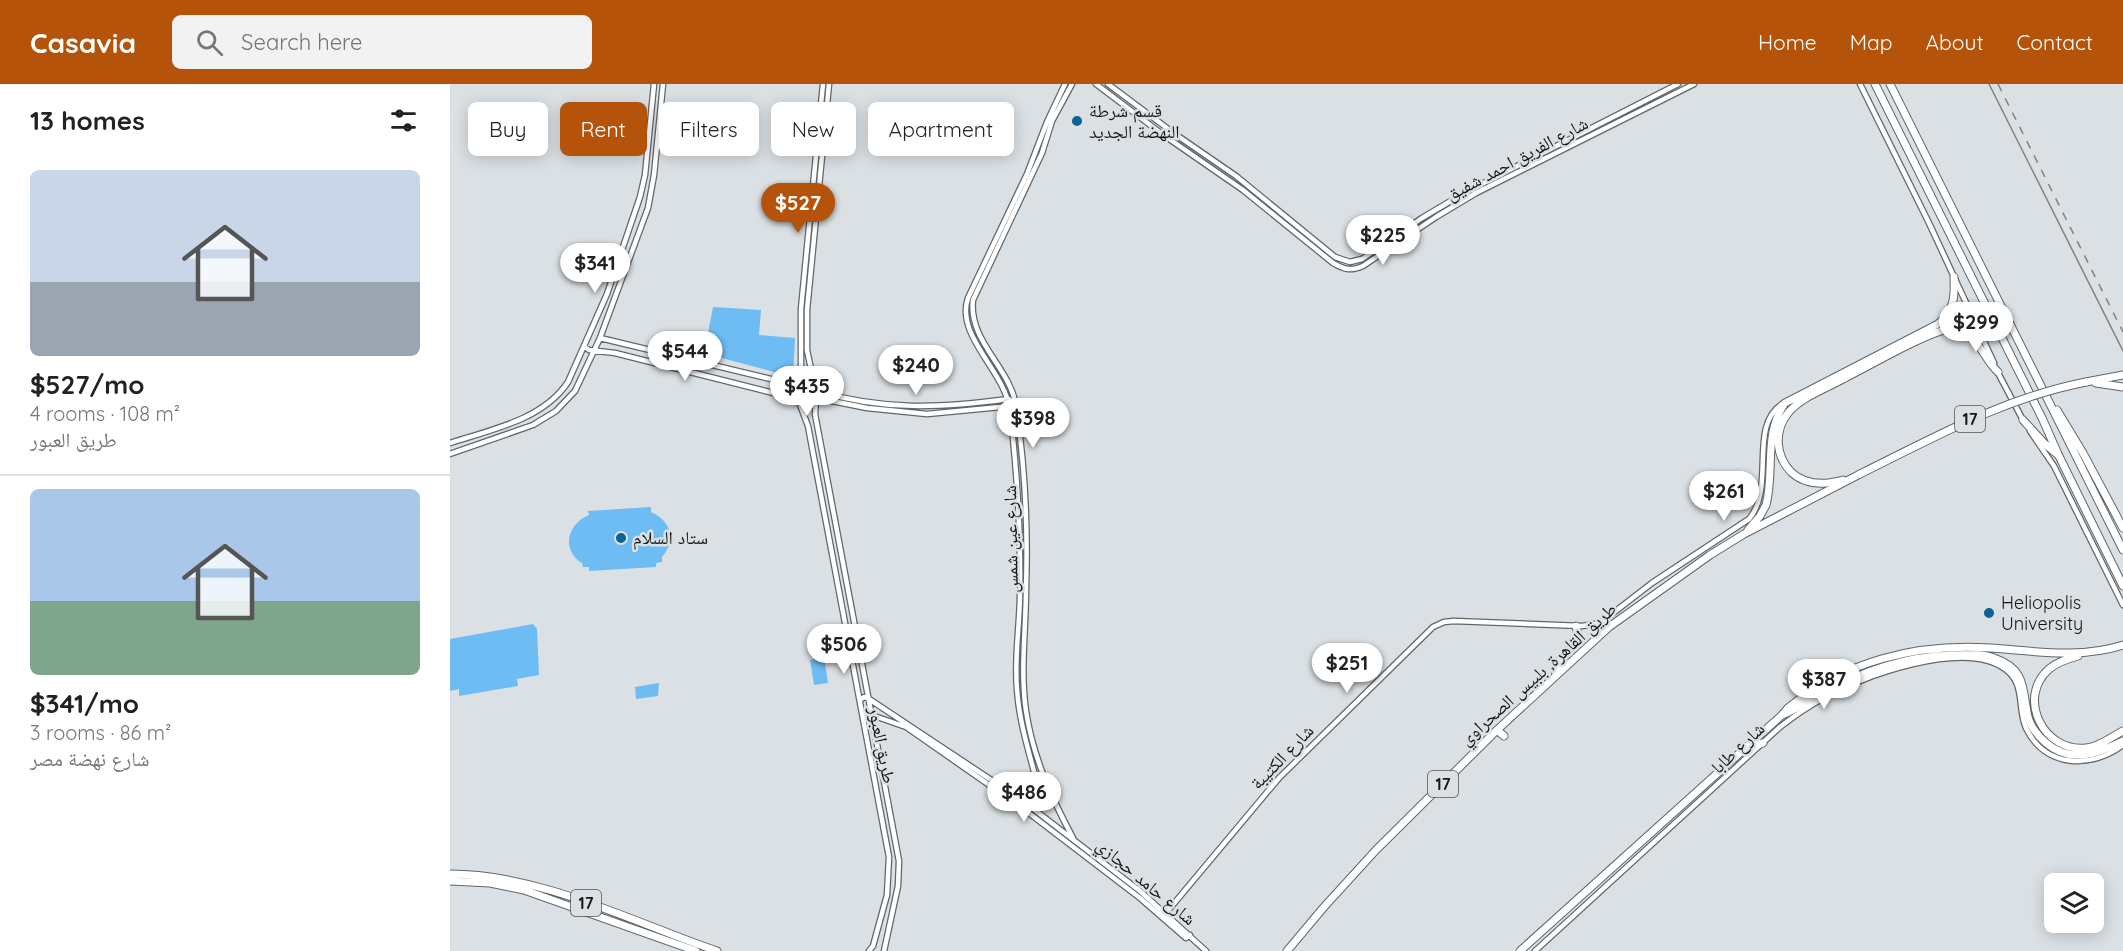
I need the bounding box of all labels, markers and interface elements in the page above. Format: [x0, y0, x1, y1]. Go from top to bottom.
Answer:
search box [172, 15, 592, 69]
text: Casavia [30, 25, 136, 60]
icon: search [193, 26, 226, 59]
text: Search here [241, 28, 363, 56]
text: Home [1758, 29, 1817, 55]
text: Map [1850, 29, 1893, 55]
text: About [1926, 29, 1984, 55]
text: Contact [2017, 29, 2093, 55]
place label: قسم شرطة النهضة الجديد [1089, 99, 1180, 143]
chip: Buy [468, 102, 548, 156]
chip: Rent [560, 102, 647, 156]
chip: Filters [659, 102, 759, 156]
chip: New [771, 102, 856, 156]
chip: Apartment [868, 102, 1014, 156]
text: 13 homes [30, 104, 145, 137]
icon: filters [387, 104, 420, 137]
street label: شارع الفريق احمد شفيق [1442, 111, 1592, 206]
marker: قسم شرطة النهضة الجديد [1070, 114, 1084, 128]
pin: $527 [762, 183, 834, 234]
text: $527 [775, 190, 821, 215]
icon: home [171, 209, 279, 317]
pin: $225 [1347, 215, 1419, 266]
text: $225 [1360, 222, 1406, 247]
pin: $341 [559, 243, 631, 294]
text: $341 [574, 250, 616, 275]
pin: $299 [1940, 302, 2012, 353]
text: $299 [1953, 309, 1999, 334]
pin: $544 [649, 331, 721, 382]
text: $544 [662, 338, 708, 363]
pin: $240 [880, 345, 952, 396]
text: $240 [892, 352, 940, 377]
pin: $435 [771, 366, 843, 417]
text: $527/mo [30, 368, 145, 401]
text: $435 [784, 373, 830, 398]
pin: $398 [997, 398, 1069, 449]
text: 4 rooms · 108 m² [30, 401, 180, 426]
text: $398 [1011, 405, 1056, 430]
road number: 17 [1955, 406, 1985, 432]
text: طريق العبور [30, 427, 117, 452]
pin: $261 [1688, 471, 1760, 522]
text: $261 [1703, 478, 1745, 503]
street label: شارع عين شمس [998, 485, 1023, 593]
place label: ستاد السلام [633, 526, 708, 550]
icon: home [171, 528, 279, 636]
marker: ستاد السلام [614, 531, 628, 545]
place label: Heliopolis University [2001, 591, 2083, 635]
street label: طريق القاهرة, بلبيس الصحراوي [1455, 597, 1623, 753]
marker: Heliopolis University [1982, 606, 1996, 620]
pin: $506 [808, 624, 880, 675]
text: $506 [821, 631, 867, 656]
pin: $251 [1311, 643, 1383, 694]
text: $251 [1326, 650, 1368, 675]
pin: $387 [1788, 659, 1860, 710]
text: $387 [1802, 666, 1846, 691]
text: $341/mo [30, 687, 139, 720]
street label: طريق العبور [864, 703, 901, 785]
street label: شارع طابا [1706, 717, 1769, 778]
street label: شارع الكتيبة [1245, 719, 1318, 794]
text: 3 rooms · 86 m² [30, 720, 171, 745]
text: شارع نهضة مصر [30, 746, 149, 771]
road number: 17 [1428, 771, 1458, 797]
pin: $486 [988, 772, 1060, 823]
text: $486 [1001, 779, 1047, 804]
street label: شارع حامد حجازي [1090, 833, 1201, 933]
map controls [2044, 873, 2104, 933]
button: layers [2044, 873, 2104, 933]
road number: 17 [571, 890, 601, 916]

